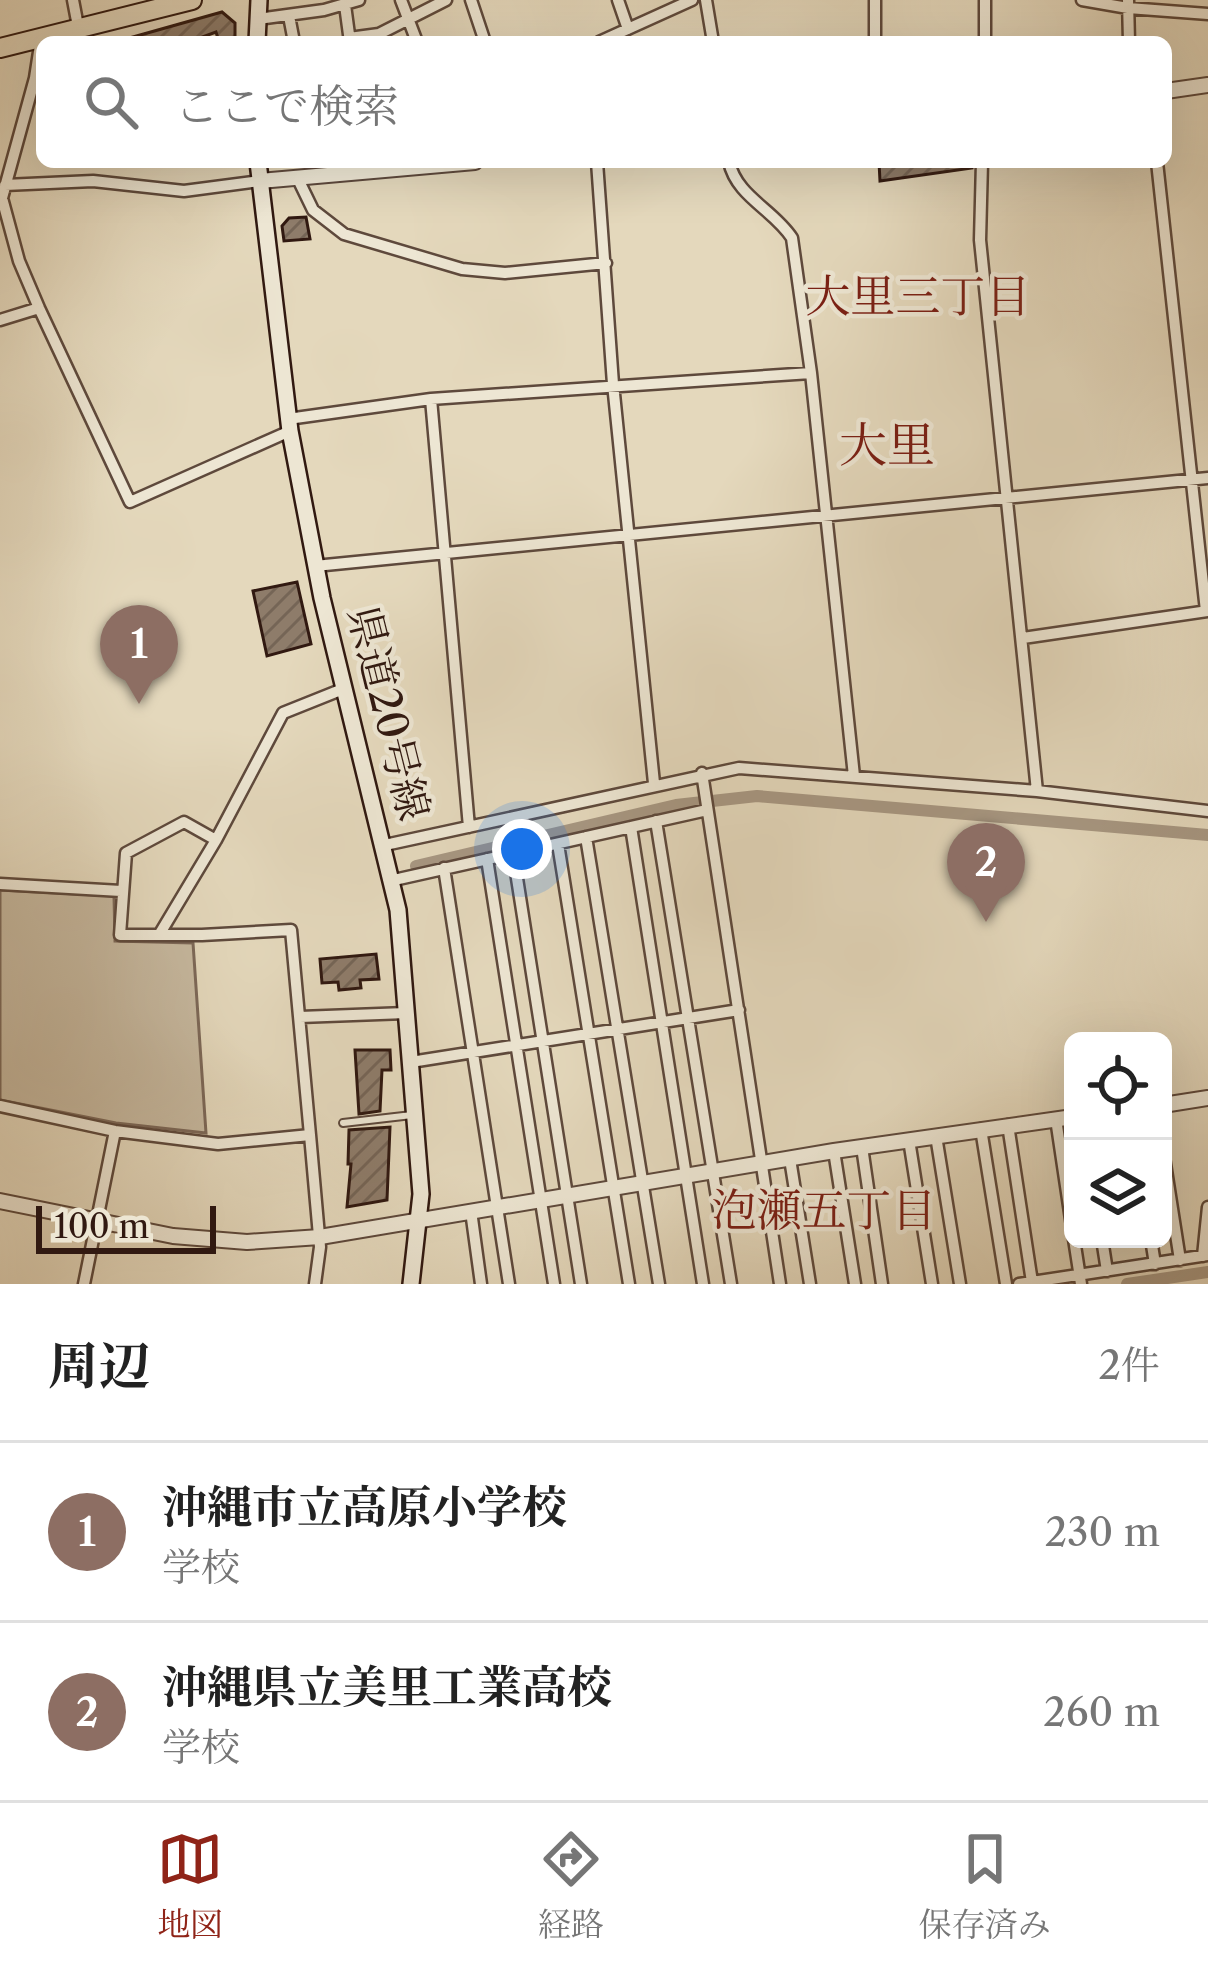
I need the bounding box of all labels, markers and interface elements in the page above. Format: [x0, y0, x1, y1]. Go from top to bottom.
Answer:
search box [36, 36, 1172, 168]
icon: search [78, 69, 144, 135]
text: ここで検索 [174, 78, 399, 134]
district label: 大里三丁目 [805, 268, 1031, 324]
district label: 大里 [839, 415, 935, 474]
street label: 県道20号線 [337, 601, 441, 825]
pin: 1 [100, 605, 178, 704]
your location [492, 819, 552, 879]
pin: 2 [947, 823, 1025, 922]
map controls [1064, 1032, 1172, 1248]
button: locate [1064, 1032, 1172, 1140]
button: layers [1064, 1140, 1172, 1248]
district label: 泡瀬五丁目 [711, 1182, 937, 1238]
scale bar [36, 1200, 216, 1253]
text: 100 m [54, 1206, 149, 1247]
text: 周辺 [48, 1335, 150, 1397]
text: 2件 [1099, 1341, 1160, 1389]
text: 沖縄市立高原小学校 [162, 1479, 567, 1535]
text: 1 [78, 1508, 96, 1556]
text: 230 m [1045, 1508, 1160, 1556]
text: 学校 [162, 1543, 240, 1591]
text: 沖縄県立美里工業高校 [162, 1659, 612, 1715]
text: 2 [75, 1688, 99, 1736]
text: 260 m [1043, 1688, 1160, 1736]
text: 学校 [162, 1723, 240, 1771]
tab: 地図 [157, 1826, 223, 1945]
tab: 経路 [538, 1826, 604, 1945]
tab: 保存済み [919, 1826, 1051, 1945]

